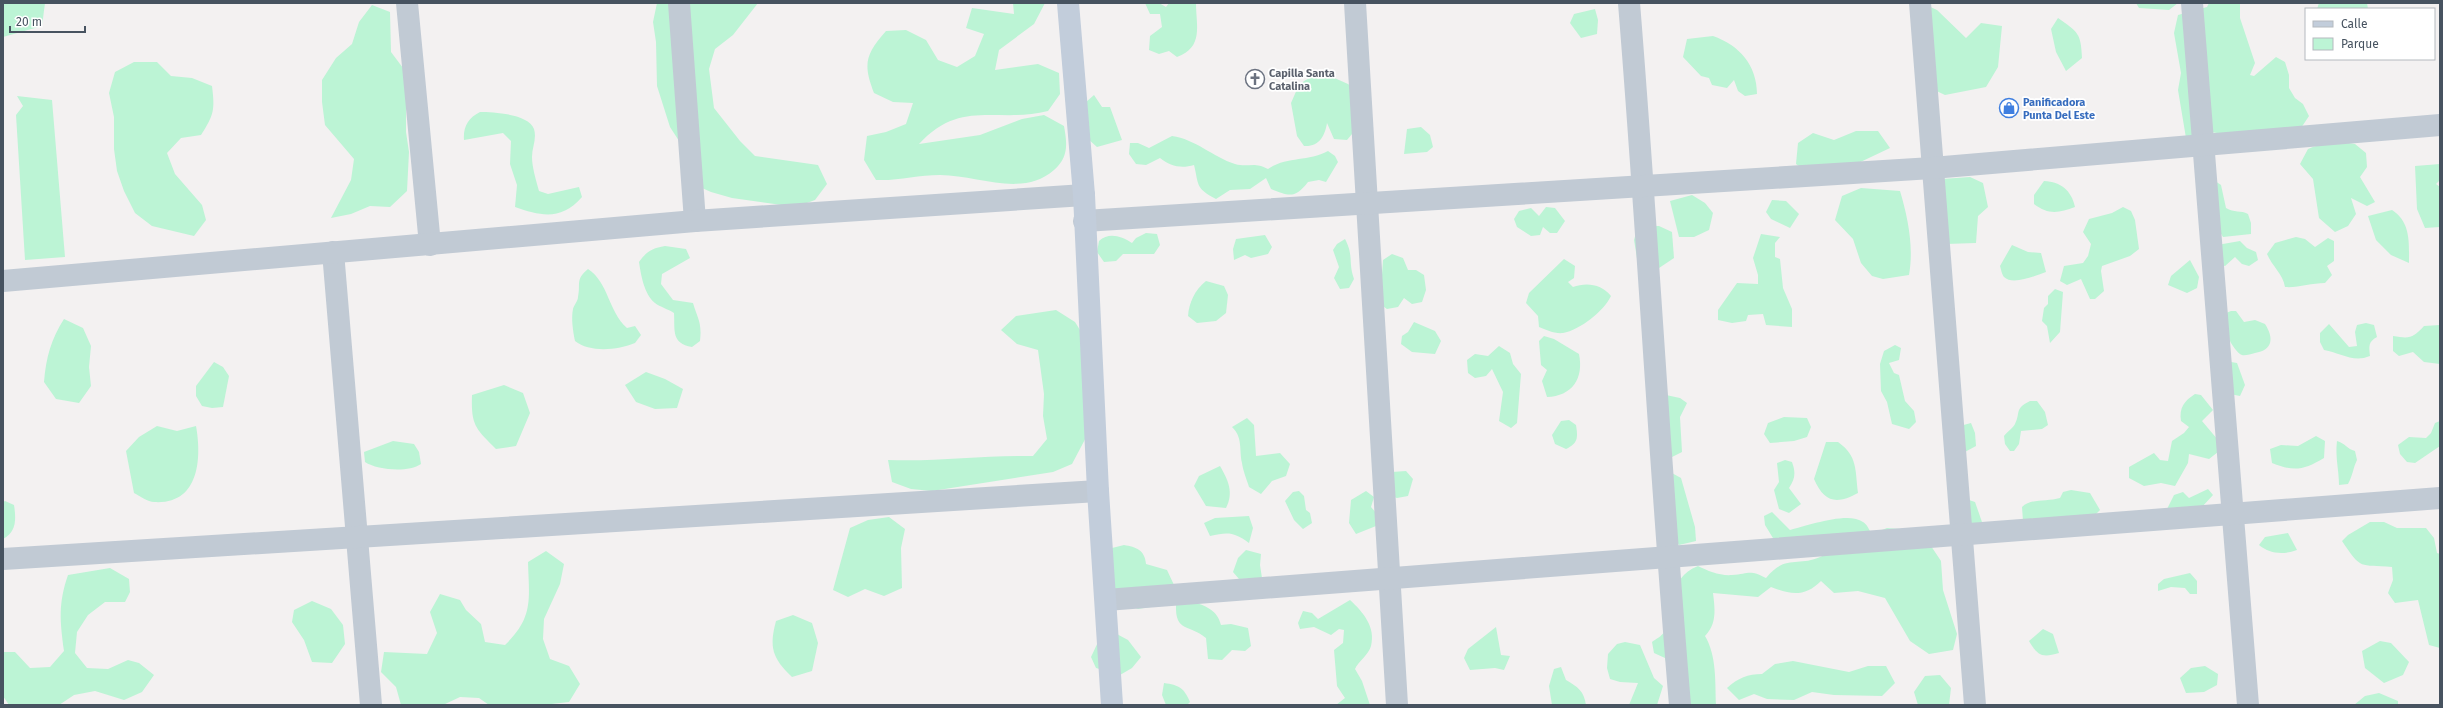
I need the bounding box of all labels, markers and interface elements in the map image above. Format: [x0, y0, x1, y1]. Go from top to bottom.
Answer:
scale bar [10, 8, 85, 34]
legend [2305, 8, 2435, 60]
text: 20 m [16, 15, 42, 29]
text: Calle [2341, 17, 2368, 31]
text: Parque [2341, 37, 2379, 51]
place label: Capilla Santa Catalina [1269, 67, 1335, 93]
church icon: Capilla Santa Catalina [1244, 68, 1266, 90]
place label: Panificadora Punta Del Este [2023, 96, 2095, 122]
shop icon: Panificadora Punta Del Este [1998, 97, 2020, 119]

